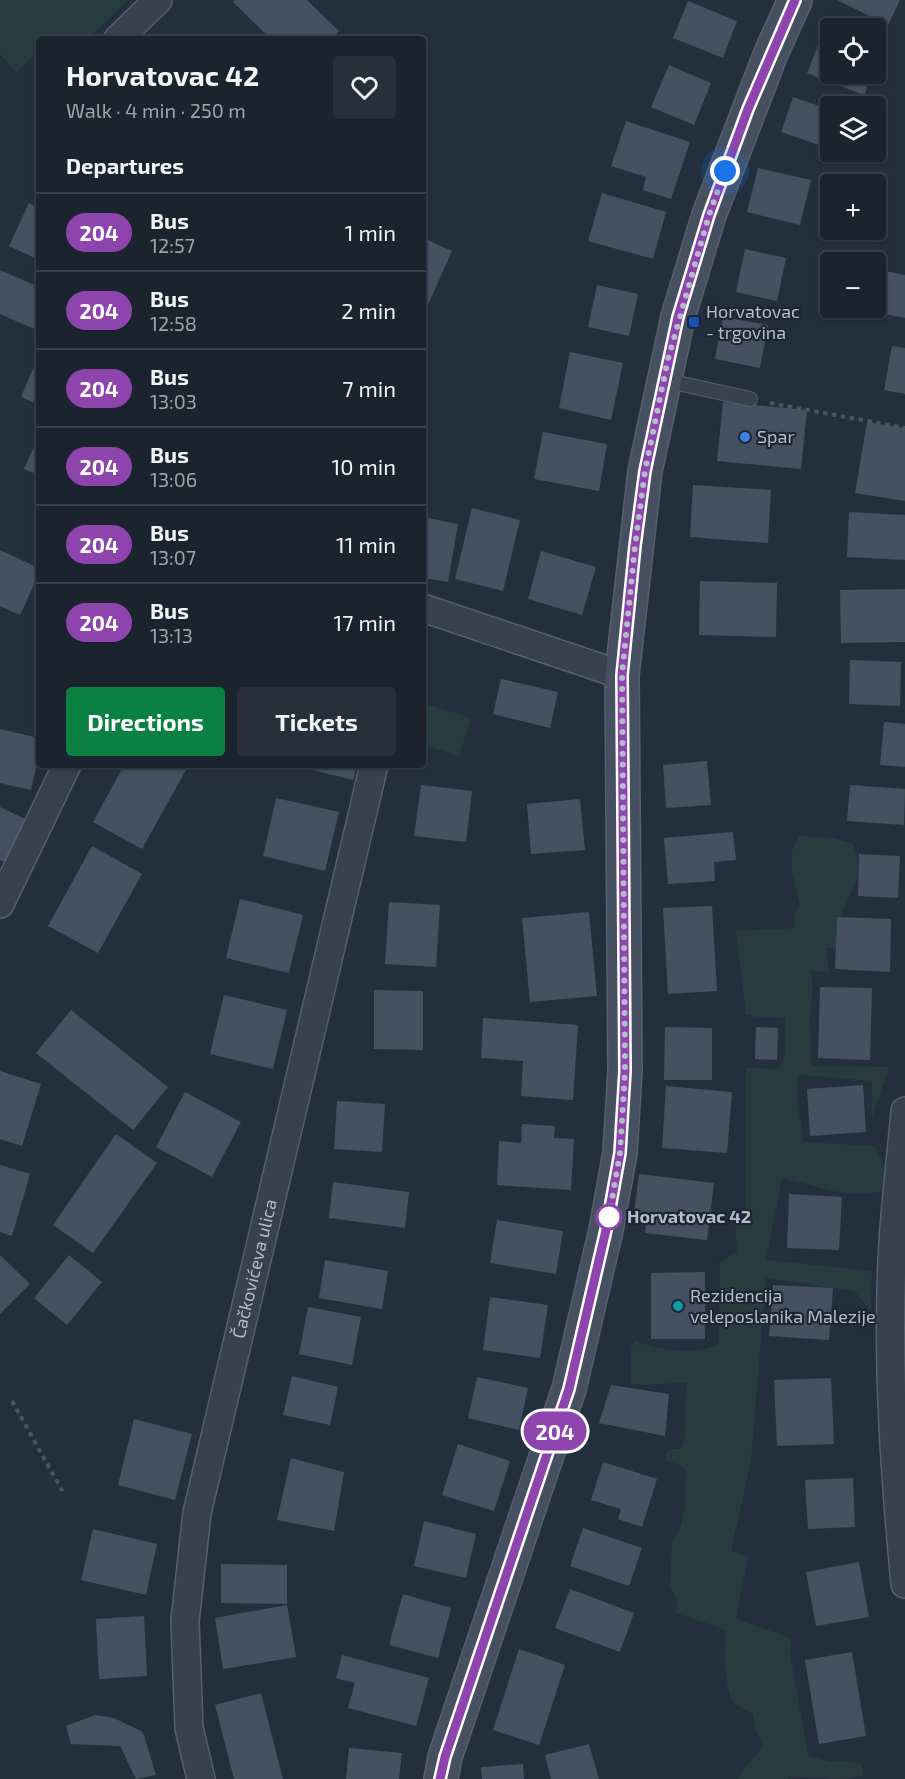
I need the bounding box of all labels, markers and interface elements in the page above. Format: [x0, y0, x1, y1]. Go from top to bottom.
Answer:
map controls [820, 18, 886, 318]
button: locate [820, 18, 886, 84]
button: heart [333, 56, 396, 119]
text: Horvatovac 42 [66, 58, 259, 92]
button: layers [820, 96, 886, 162]
text: Walk · 4 min · 250 m [66, 98, 246, 122]
text: Departures [66, 152, 184, 178]
your location [710, 156, 740, 186]
button: + [820, 174, 886, 240]
text: Bus [150, 207, 189, 233]
text: 1 min [345, 219, 396, 245]
text: 204 [80, 220, 118, 245]
text: 12:57 [150, 233, 195, 257]
button: − [820, 252, 886, 318]
text: Bus [150, 285, 189, 311]
text: 2 min [341, 297, 396, 323]
text: 204 [80, 298, 118, 323]
place label: Horvatovac - trgovina [706, 300, 800, 343]
text: 12:58 [150, 311, 197, 335]
marker: Horvatovac - trgovina [687, 315, 701, 329]
text: Bus [150, 363, 189, 389]
text: 7 min [342, 375, 396, 401]
text: 204 [80, 376, 118, 401]
text: 13:03 [150, 389, 197, 413]
place label: Spar [757, 425, 795, 447]
marker: Spar [738, 430, 752, 444]
text: Bus [150, 441, 189, 467]
text: 10 min [332, 453, 396, 479]
text: 204 [80, 454, 118, 479]
text: 13:06 [150, 467, 197, 491]
text: Bus [150, 519, 189, 545]
text: 11 min [336, 531, 396, 557]
text: 204 [80, 532, 118, 557]
text: 13:07 [150, 545, 196, 569]
text: Bus [150, 597, 189, 623]
text: 17 min [334, 609, 396, 635]
text: 204 [80, 610, 118, 635]
text: 13:13 [150, 623, 193, 647]
button: Directions [66, 687, 225, 756]
button: Tickets [237, 687, 396, 756]
street label: Čačkovićeva ulica [227, 1197, 281, 1340]
marker: Horvatovac 42 [596, 1204, 622, 1230]
place label: Horvatovac 42 [627, 1205, 751, 1227]
place label: Rezidencija veleposlanika Malezije [690, 1284, 876, 1327]
marker: Rezidencija veleposlanika Malezije [671, 1299, 685, 1313]
line badge: 204 [520, 1412, 590, 1450]
text: 204 [536, 1419, 574, 1444]

